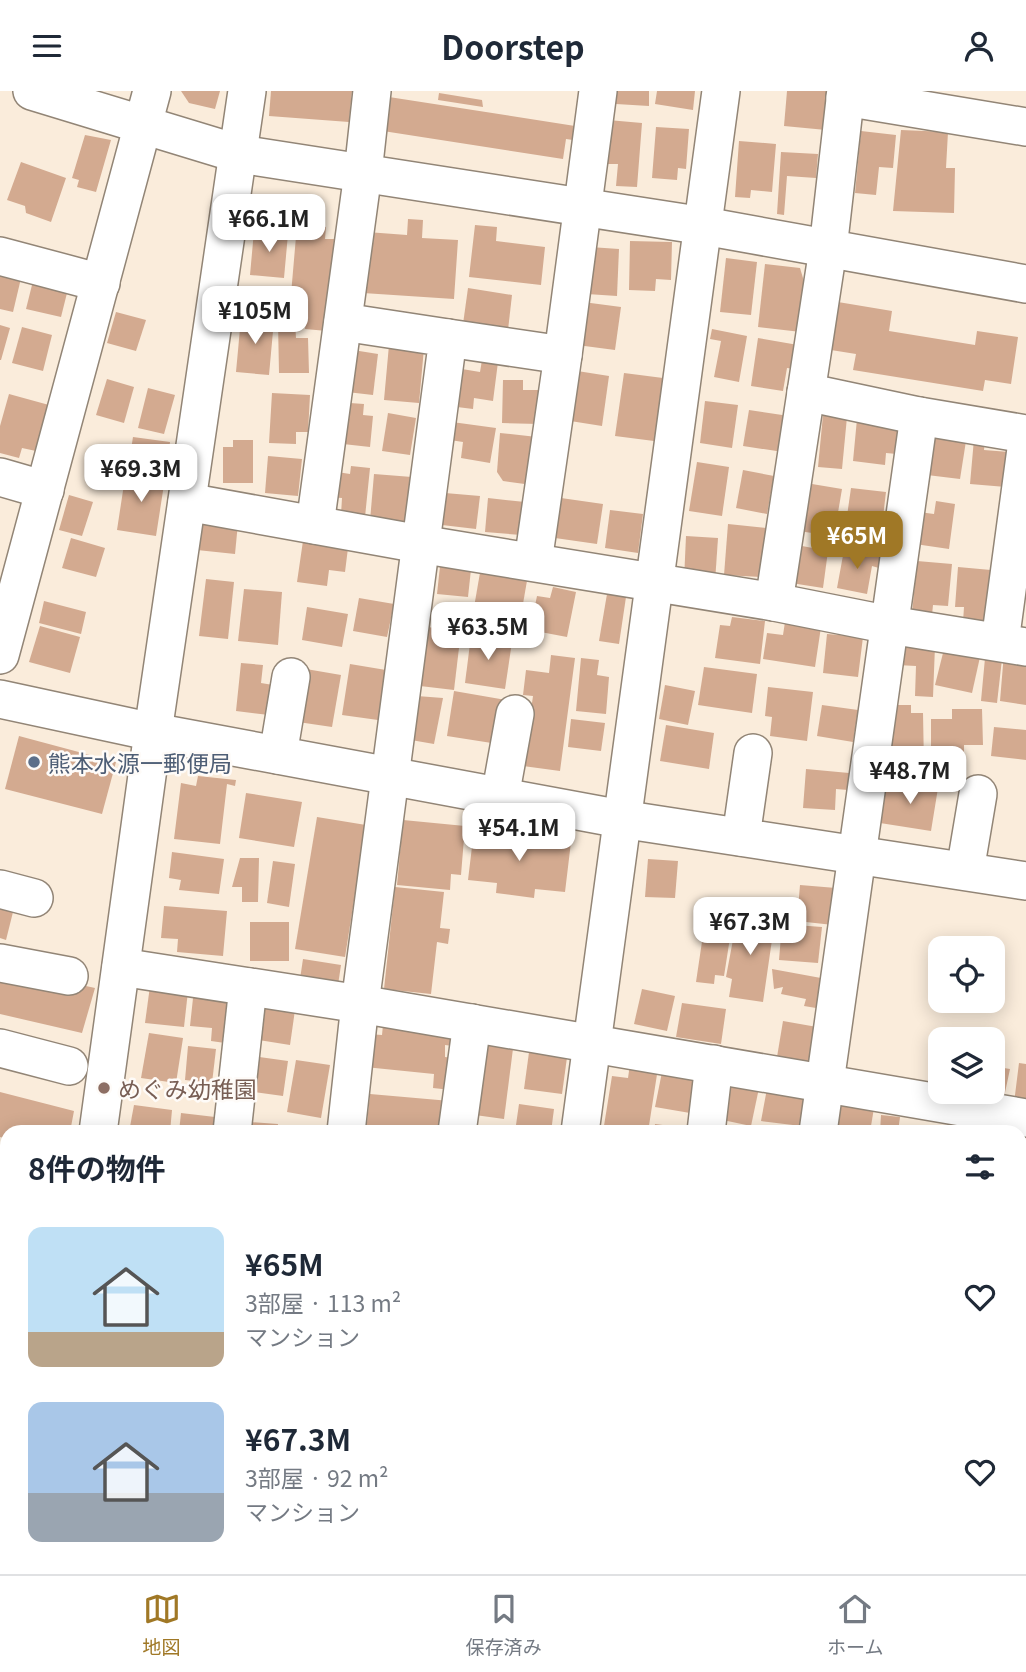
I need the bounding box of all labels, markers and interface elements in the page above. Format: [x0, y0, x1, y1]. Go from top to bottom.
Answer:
text: Doorstep [441, 23, 585, 69]
icon: menu [28, 27, 66, 65]
icon: person [960, 27, 998, 65]
pin: ¥66.1M [212, 195, 326, 254]
text: ¥66.1M [228, 200, 310, 234]
pin: ¥105M [206, 287, 304, 346]
text: ¥105M [218, 292, 292, 326]
pin: ¥69.3M [84, 445, 198, 504]
text: ¥69.3M [100, 450, 182, 484]
pin: ¥65M [816, 511, 898, 571]
text: ¥65M [827, 517, 887, 551]
pin: ¥63.5M [431, 603, 545, 662]
text: ¥63.5M [447, 608, 529, 642]
place label: 熊本水源一郵便局 [48, 745, 232, 779]
pin: ¥48.7M [853, 747, 967, 806]
text: ¥48.7M [869, 752, 951, 786]
marker: 熊本水源一郵便局 [26, 754, 42, 770]
pin: ¥54.1M [462, 803, 576, 863]
text: ¥54.1M [478, 809, 560, 843]
pin: ¥67.3M [693, 897, 807, 957]
text: ¥67.3M [709, 903, 791, 937]
map controls [928, 936, 1005, 1104]
button: locate [928, 936, 1005, 1013]
button: layers [928, 1027, 1005, 1104]
place label: めぐみ幼稚園 [118, 1071, 257, 1105]
marker: めぐみ幼稚園 [96, 1080, 112, 1096]
text: 8件の物件 [28, 1145, 166, 1189]
icon: filters [961, 1148, 999, 1186]
text: ¥65M [245, 1241, 324, 1285]
icon: home [84, 1255, 168, 1339]
icon: heart [961, 1278, 999, 1316]
text: 3部屋 · 113 m² [245, 1285, 401, 1319]
text: マンション [245, 1319, 360, 1353]
text: ¥67.3M [245, 1416, 351, 1460]
icon: home [84, 1430, 168, 1514]
icon: heart [961, 1453, 999, 1491]
text: 3部屋 · 92 m² [245, 1460, 388, 1494]
text: マンション [245, 1494, 360, 1528]
tab: 地図 [143, 1590, 181, 1659]
tab: 保存済み [466, 1590, 542, 1659]
tab: ホーム [827, 1590, 883, 1659]

